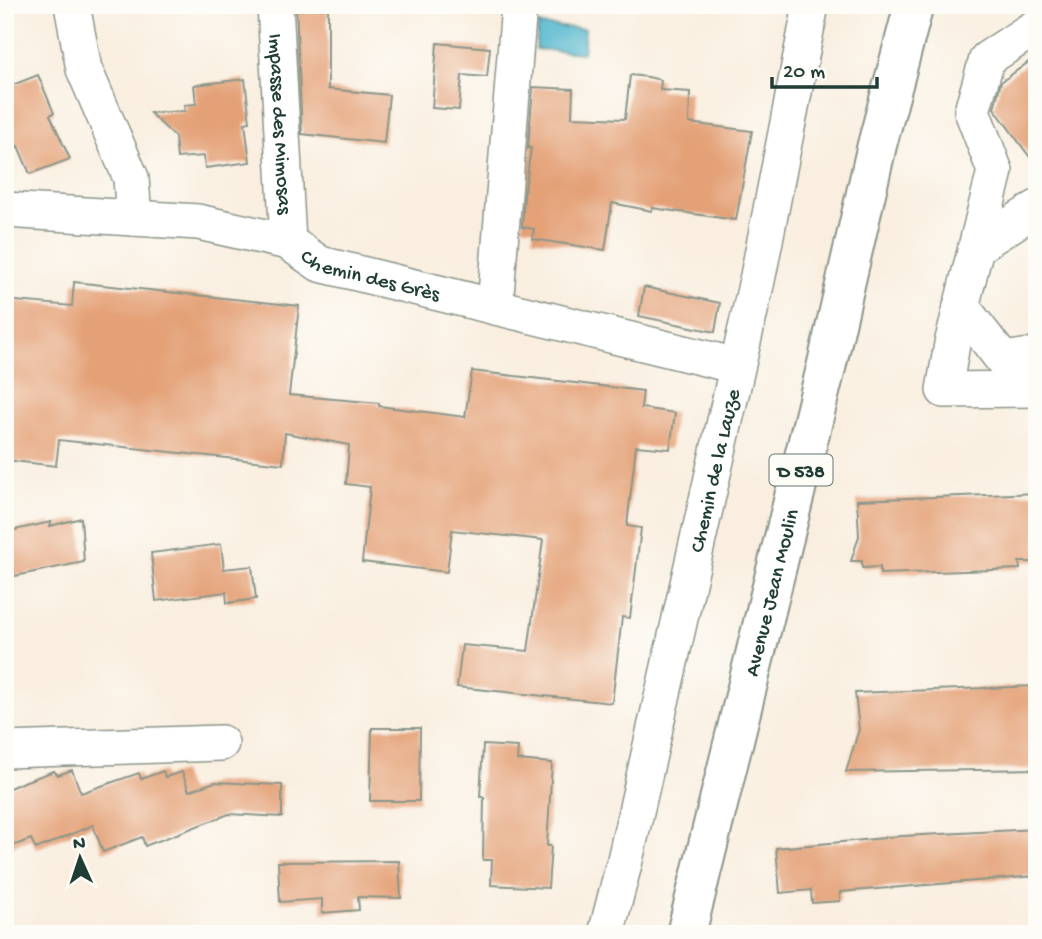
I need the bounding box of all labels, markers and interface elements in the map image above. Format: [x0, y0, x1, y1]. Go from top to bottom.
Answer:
street label: Impasse des Mimosas [261, 33, 296, 216]
scale bar [772, 46, 878, 90]
text: 20 m [783, 61, 825, 86]
street label: Chemin des Grès [294, 245, 443, 309]
street label: Chemin de la Lauze [686, 386, 748, 555]
road number: D 538 [770, 454, 832, 485]
street label: Avenue Jean Moulin [741, 507, 807, 679]
north arrow [46, 824, 116, 894]
text: N [72, 833, 86, 856]

